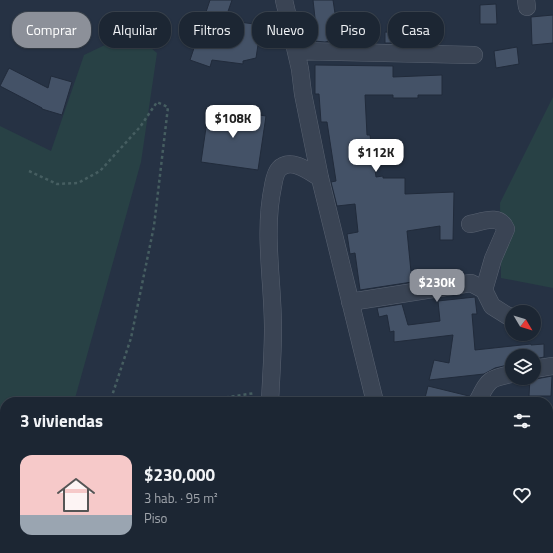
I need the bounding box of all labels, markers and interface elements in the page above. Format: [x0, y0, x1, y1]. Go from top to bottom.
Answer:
chip: Comprar [12, 12, 91, 48]
chip: Alquilar [99, 12, 171, 48]
chip: Filtros [179, 12, 244, 48]
chip: Nuevo [252, 12, 318, 48]
chip: Piso [326, 12, 380, 48]
chip: Casa [388, 12, 444, 48]
pin: $108K [205, 105, 261, 139]
text: $108K [215, 108, 251, 128]
pin: $112K [348, 139, 404, 173]
text: $112K [358, 142, 394, 162]
pin: $230K [409, 269, 465, 303]
text: $230K [419, 272, 455, 292]
north arrow [505, 305, 541, 341]
map controls [505, 305, 541, 385]
button: layers [505, 349, 541, 385]
text: 3 viviendas [20, 408, 103, 434]
icon: filters [511, 410, 533, 432]
text: $230,000 [144, 462, 215, 488]
icon: home [52, 471, 100, 519]
icon: heart [511, 484, 533, 506]
text: 3 hab. · 95 m² [144, 488, 218, 508]
text: Piso [144, 508, 167, 528]

